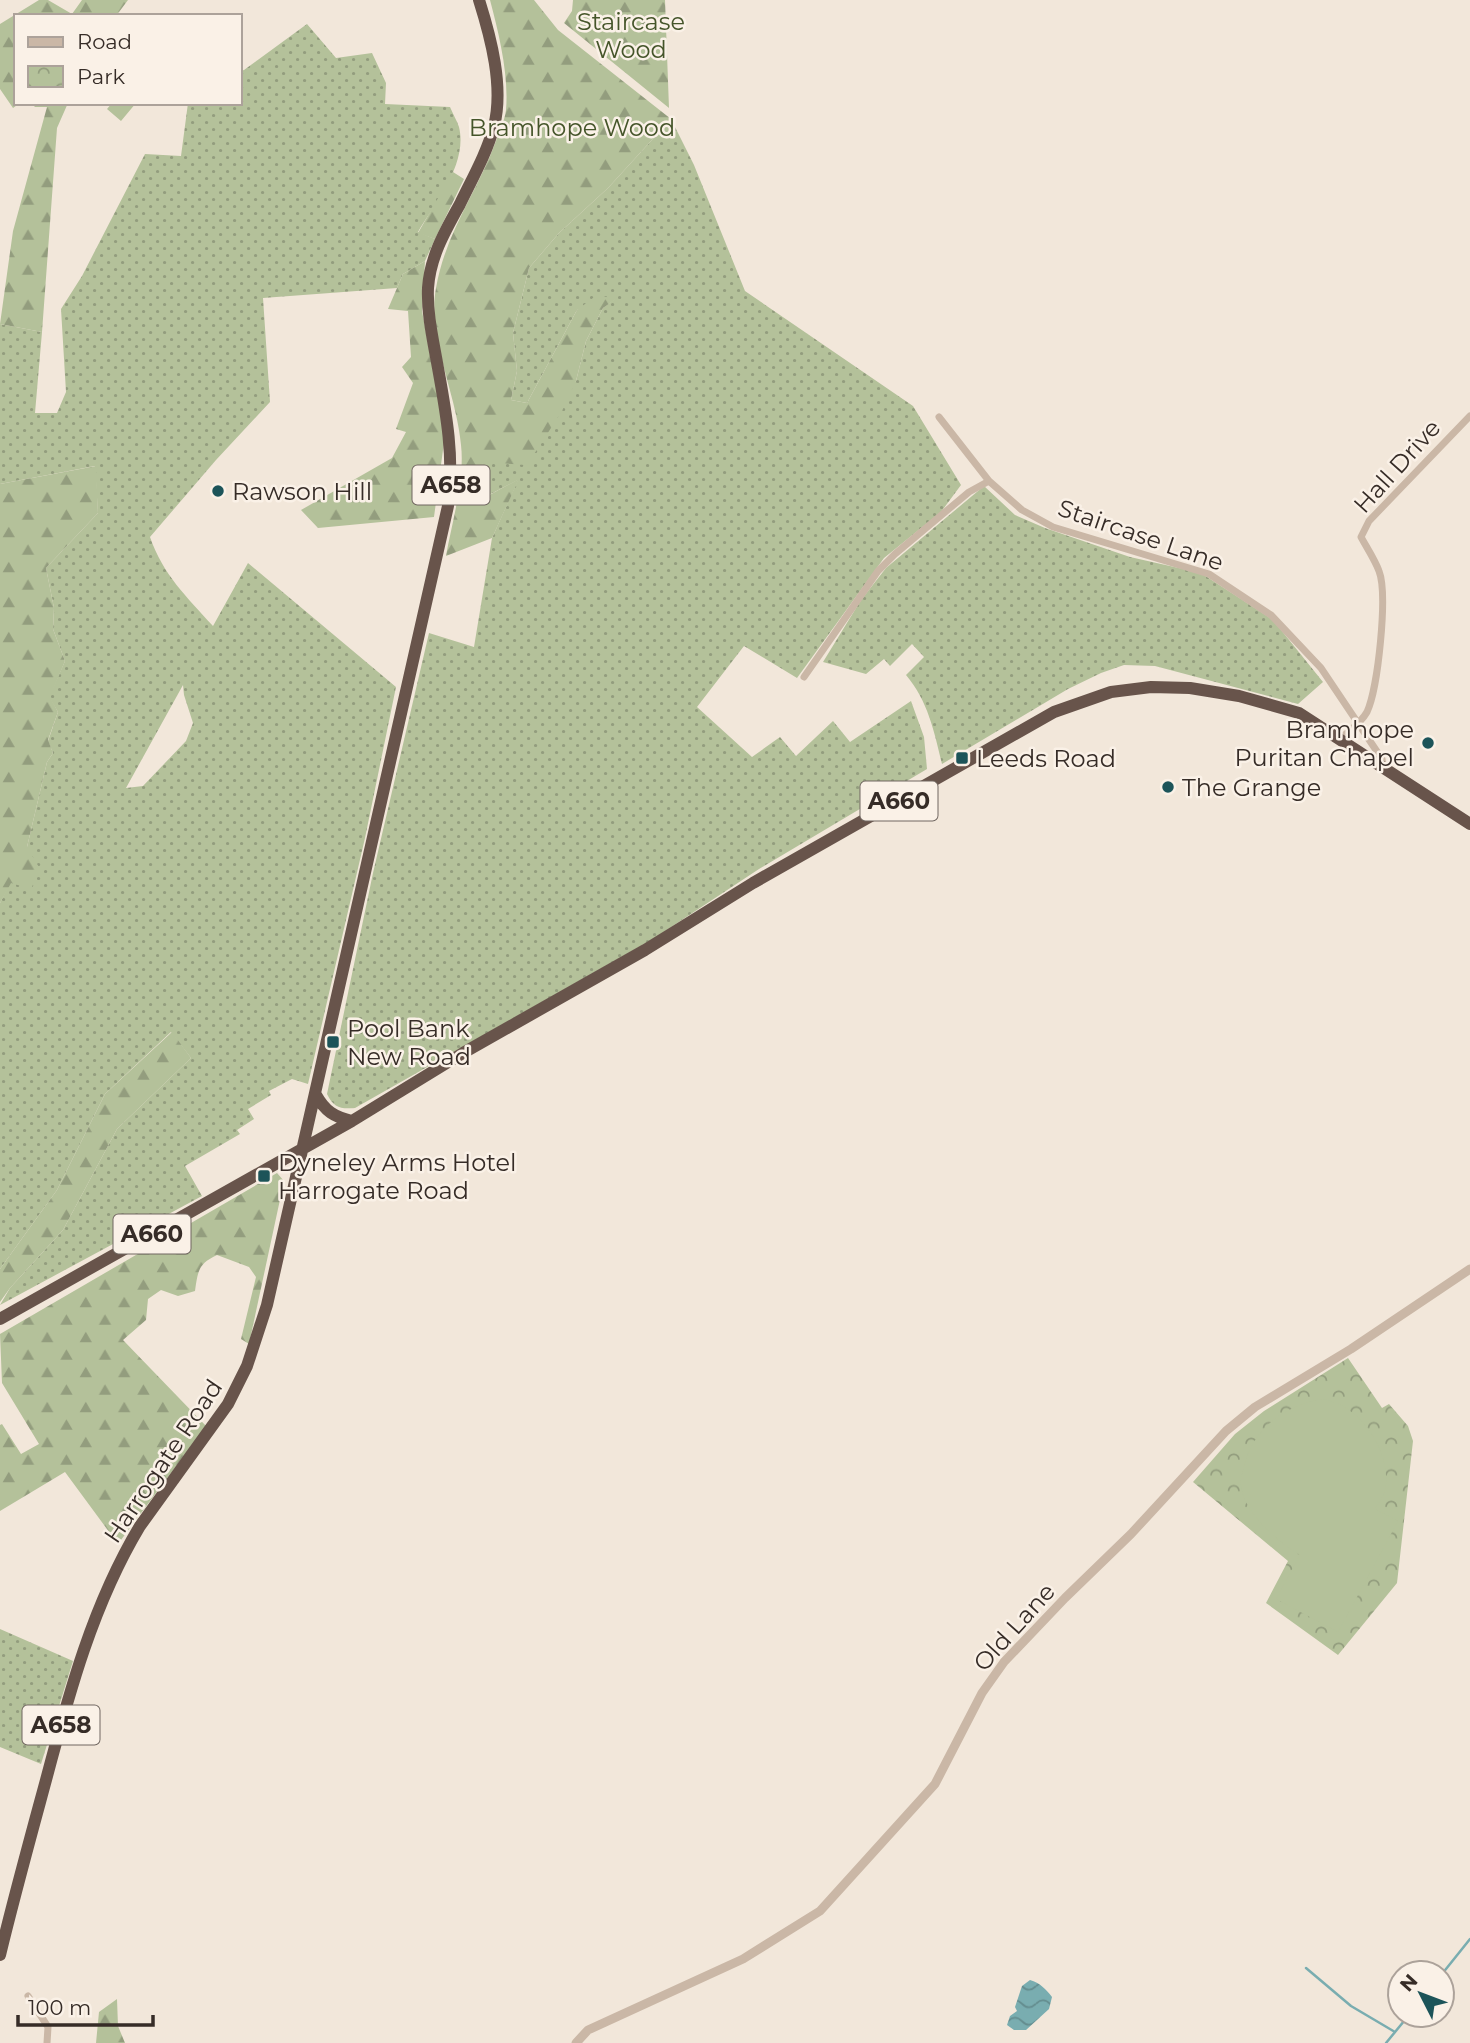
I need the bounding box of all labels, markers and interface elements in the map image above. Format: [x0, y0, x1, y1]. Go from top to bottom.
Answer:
park label: Staircase Wood [577, 7, 685, 64]
legend [14, 14, 242, 105]
text: Road [77, 29, 132, 54]
text: Park [77, 64, 125, 89]
park label: Bramhope Wood [469, 113, 675, 142]
street label: Hall Drive [1348, 413, 1446, 519]
road number: A658 [412, 466, 490, 505]
place label: Rawson Hill [232, 477, 372, 506]
marker: Rawson Hill [210, 483, 226, 499]
street label: Staircase Lane [1054, 493, 1228, 577]
place label: Bramhope Puritan Chapel [1234, 715, 1414, 772]
marker: Bramhope Puritan Chapel [1420, 735, 1436, 751]
place label: Leeds Road [976, 744, 1116, 773]
marker: Leeds Road [954, 750, 970, 766]
place label: The Grange [1182, 773, 1321, 802]
marker: The Grange [1160, 779, 1176, 795]
road number: A660 [860, 782, 937, 820]
place label: Pool Bank New Road [347, 1014, 471, 1071]
marker: Pool Bank New Road [325, 1034, 341, 1050]
place label: Dyneley Arms Hotel Harrogate Road [278, 1148, 517, 1205]
marker: Dyneley Arms Hotel Harrogate Road [256, 1168, 272, 1184]
road number: A660 [114, 1214, 190, 1254]
street label: Harrogate Road [98, 1374, 228, 1548]
street label: Old Lane [967, 1577, 1061, 1677]
road number: A658 [22, 1706, 100, 1744]
north arrow [1386, 1959, 1456, 2029]
text: N [1395, 1970, 1422, 1996]
scale bar [18, 1983, 152, 2027]
text: 100 m [28, 1995, 91, 2020]

